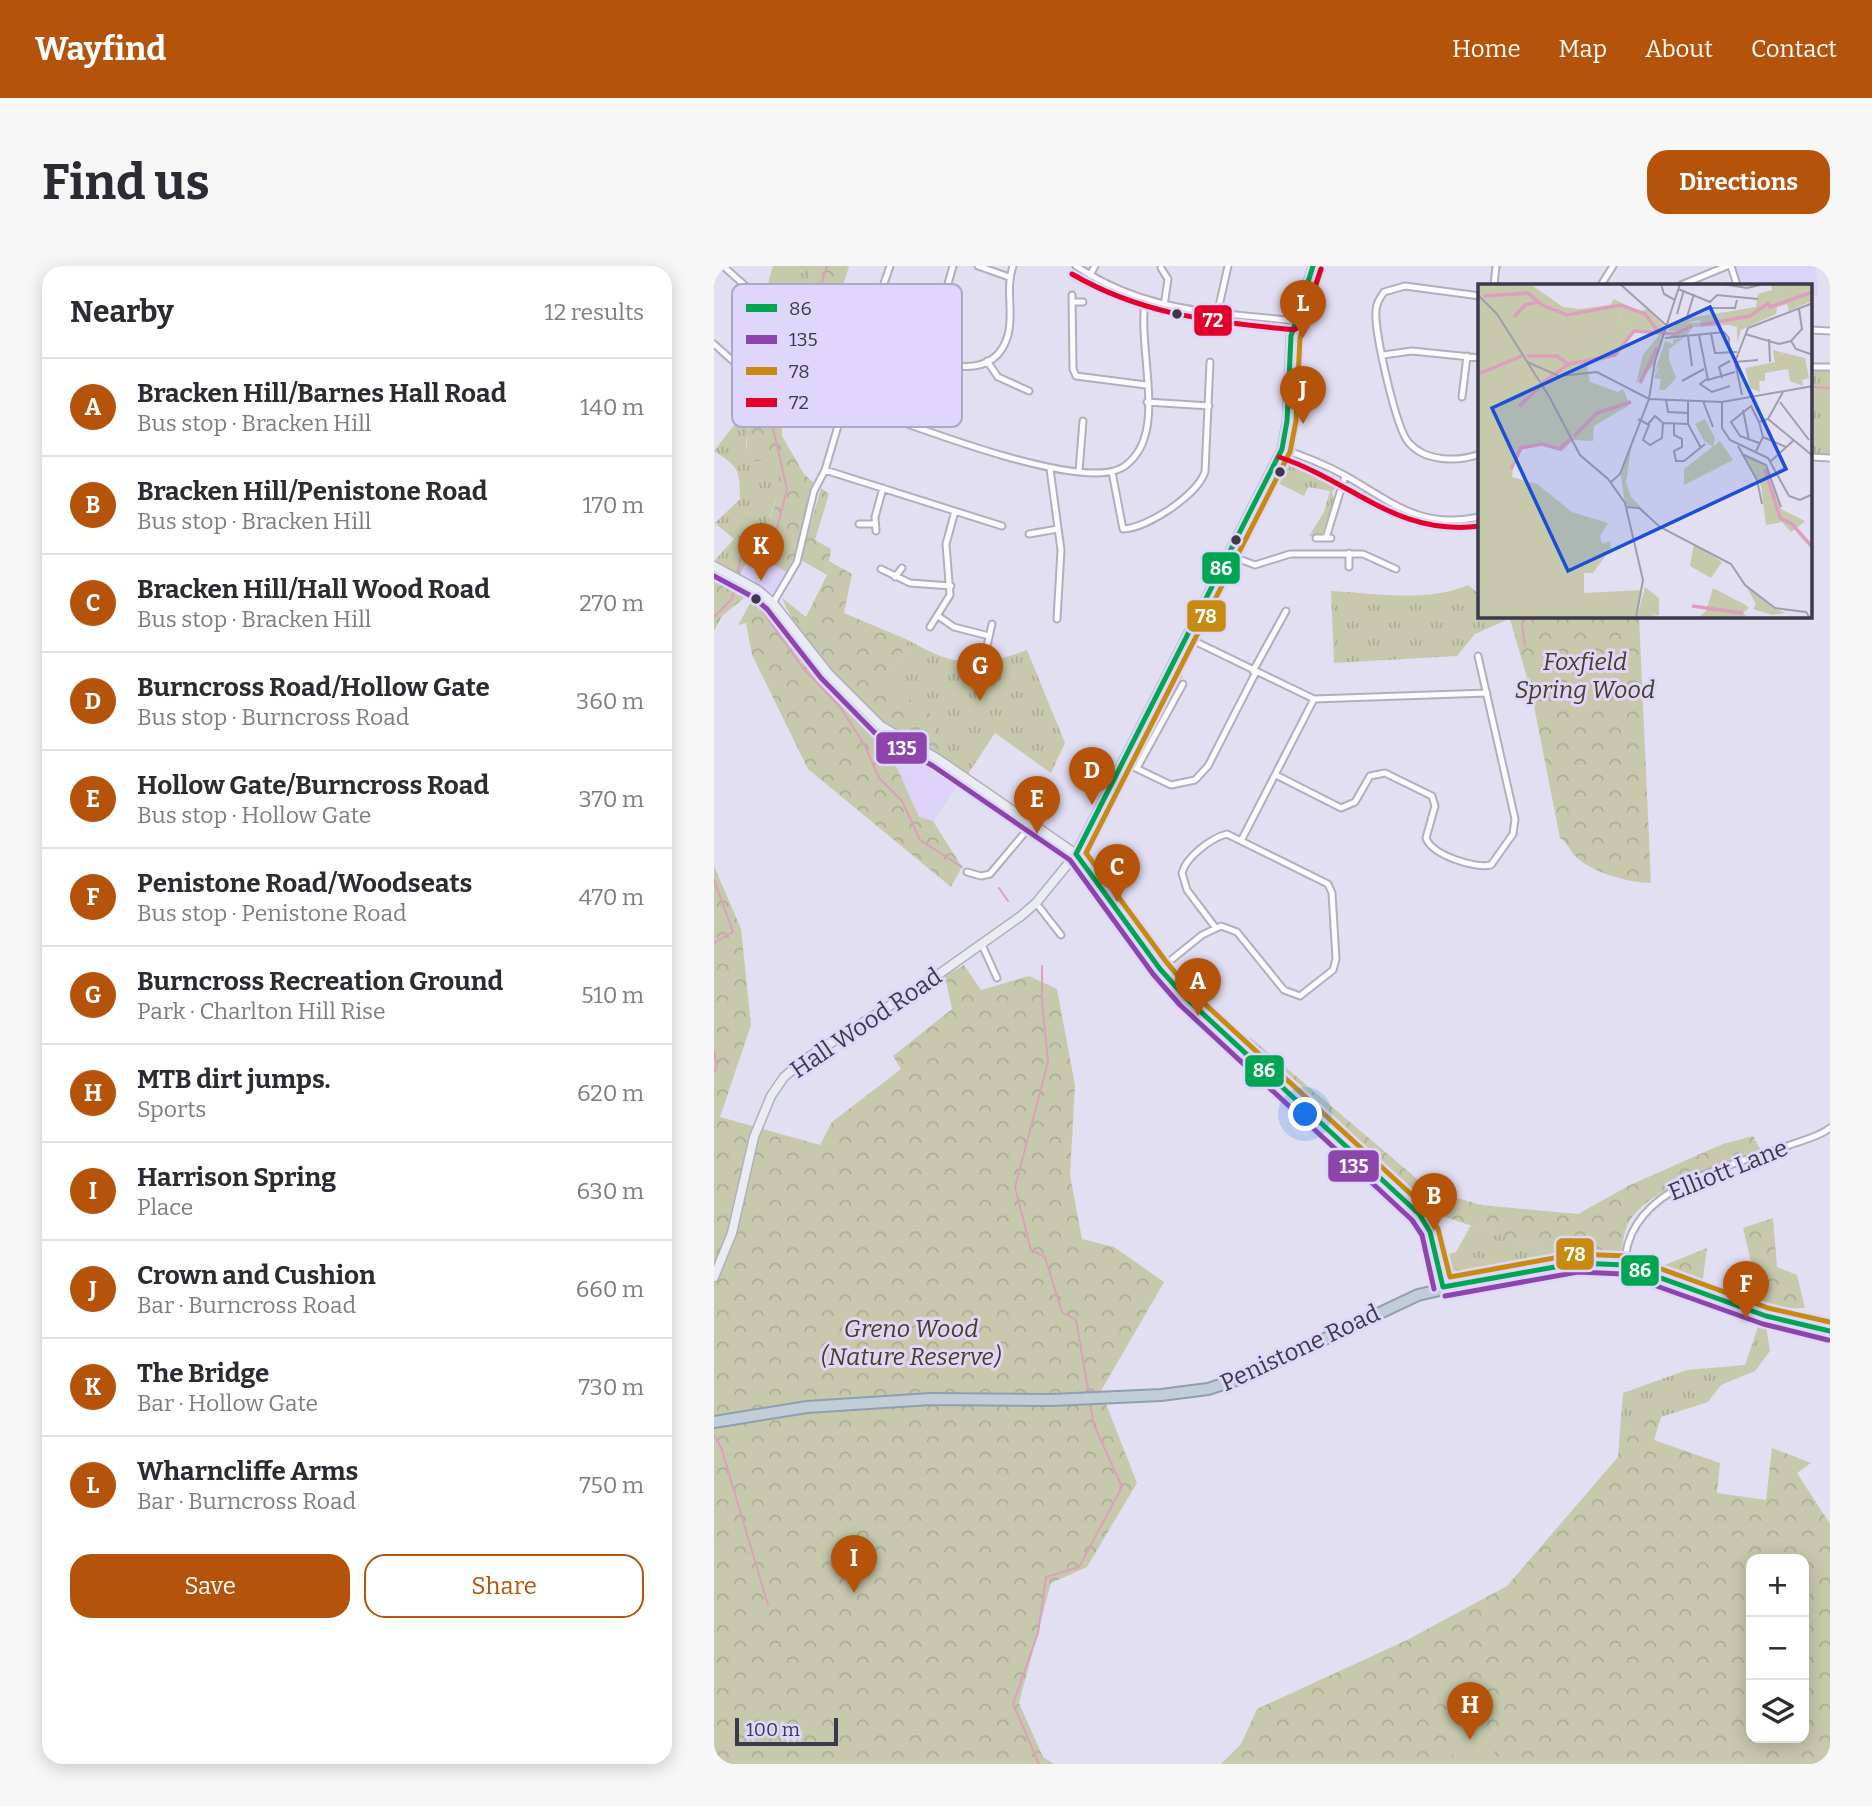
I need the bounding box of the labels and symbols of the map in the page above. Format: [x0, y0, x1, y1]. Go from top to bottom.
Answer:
pin: L [1280, 280, 1326, 338]
legend [732, 284, 962, 427]
inset map [1478, 284, 1812, 618]
text: 86 [789, 297, 812, 320]
line badge: 72 [1193, 304, 1233, 337]
unlabelled marker [1170, 307, 1184, 321]
text: 72 [1203, 309, 1224, 332]
text: 135 [789, 328, 818, 351]
text: 78 [789, 360, 810, 383]
pin: J [1280, 366, 1326, 424]
text: 72 [789, 391, 809, 414]
unlabelled marker [1273, 465, 1287, 479]
pin: K [738, 523, 784, 581]
unlabelled marker [1229, 533, 1243, 547]
line badge: 86 [1201, 551, 1241, 585]
text: 86 [1210, 557, 1232, 580]
unlabelled marker [749, 592, 763, 606]
line badge: 78 [1186, 599, 1227, 633]
text: 78 [1195, 605, 1217, 628]
pin: G [957, 643, 1003, 701]
park label: Foxfield Spring Wood [1515, 648, 1655, 704]
line badge: 135 [875, 731, 928, 765]
text: 135 [887, 737, 917, 760]
pin: D [1069, 747, 1115, 805]
pin: E [1014, 776, 1060, 834]
pin: C [1094, 844, 1140, 902]
pin: A [1175, 958, 1221, 1016]
street label: Hall Wood Road [785, 962, 947, 1084]
line badge: 86 [1244, 1054, 1285, 1088]
text: 86 [1253, 1059, 1275, 1082]
your location [1288, 1097, 1322, 1131]
street label: Elliott Lane [1664, 1133, 1792, 1207]
line badge: 135 [1327, 1149, 1380, 1183]
text: 135 [1339, 1155, 1369, 1178]
pin: B [1411, 1173, 1457, 1231]
line badge: 78 [1555, 1237, 1595, 1271]
text: 78 [1564, 1243, 1586, 1266]
line badge: 86 [1620, 1254, 1660, 1287]
text: 86 [1629, 1259, 1651, 1282]
pin: F [1723, 1261, 1769, 1319]
street label: Penistone Road [1216, 1299, 1384, 1397]
park label: Greno Wood (Nature Reserve) [821, 1315, 1002, 1371]
pin: I [831, 1535, 877, 1593]
pin: H [1447, 1682, 1493, 1740]
scale bar [735, 1715, 838, 1747]

